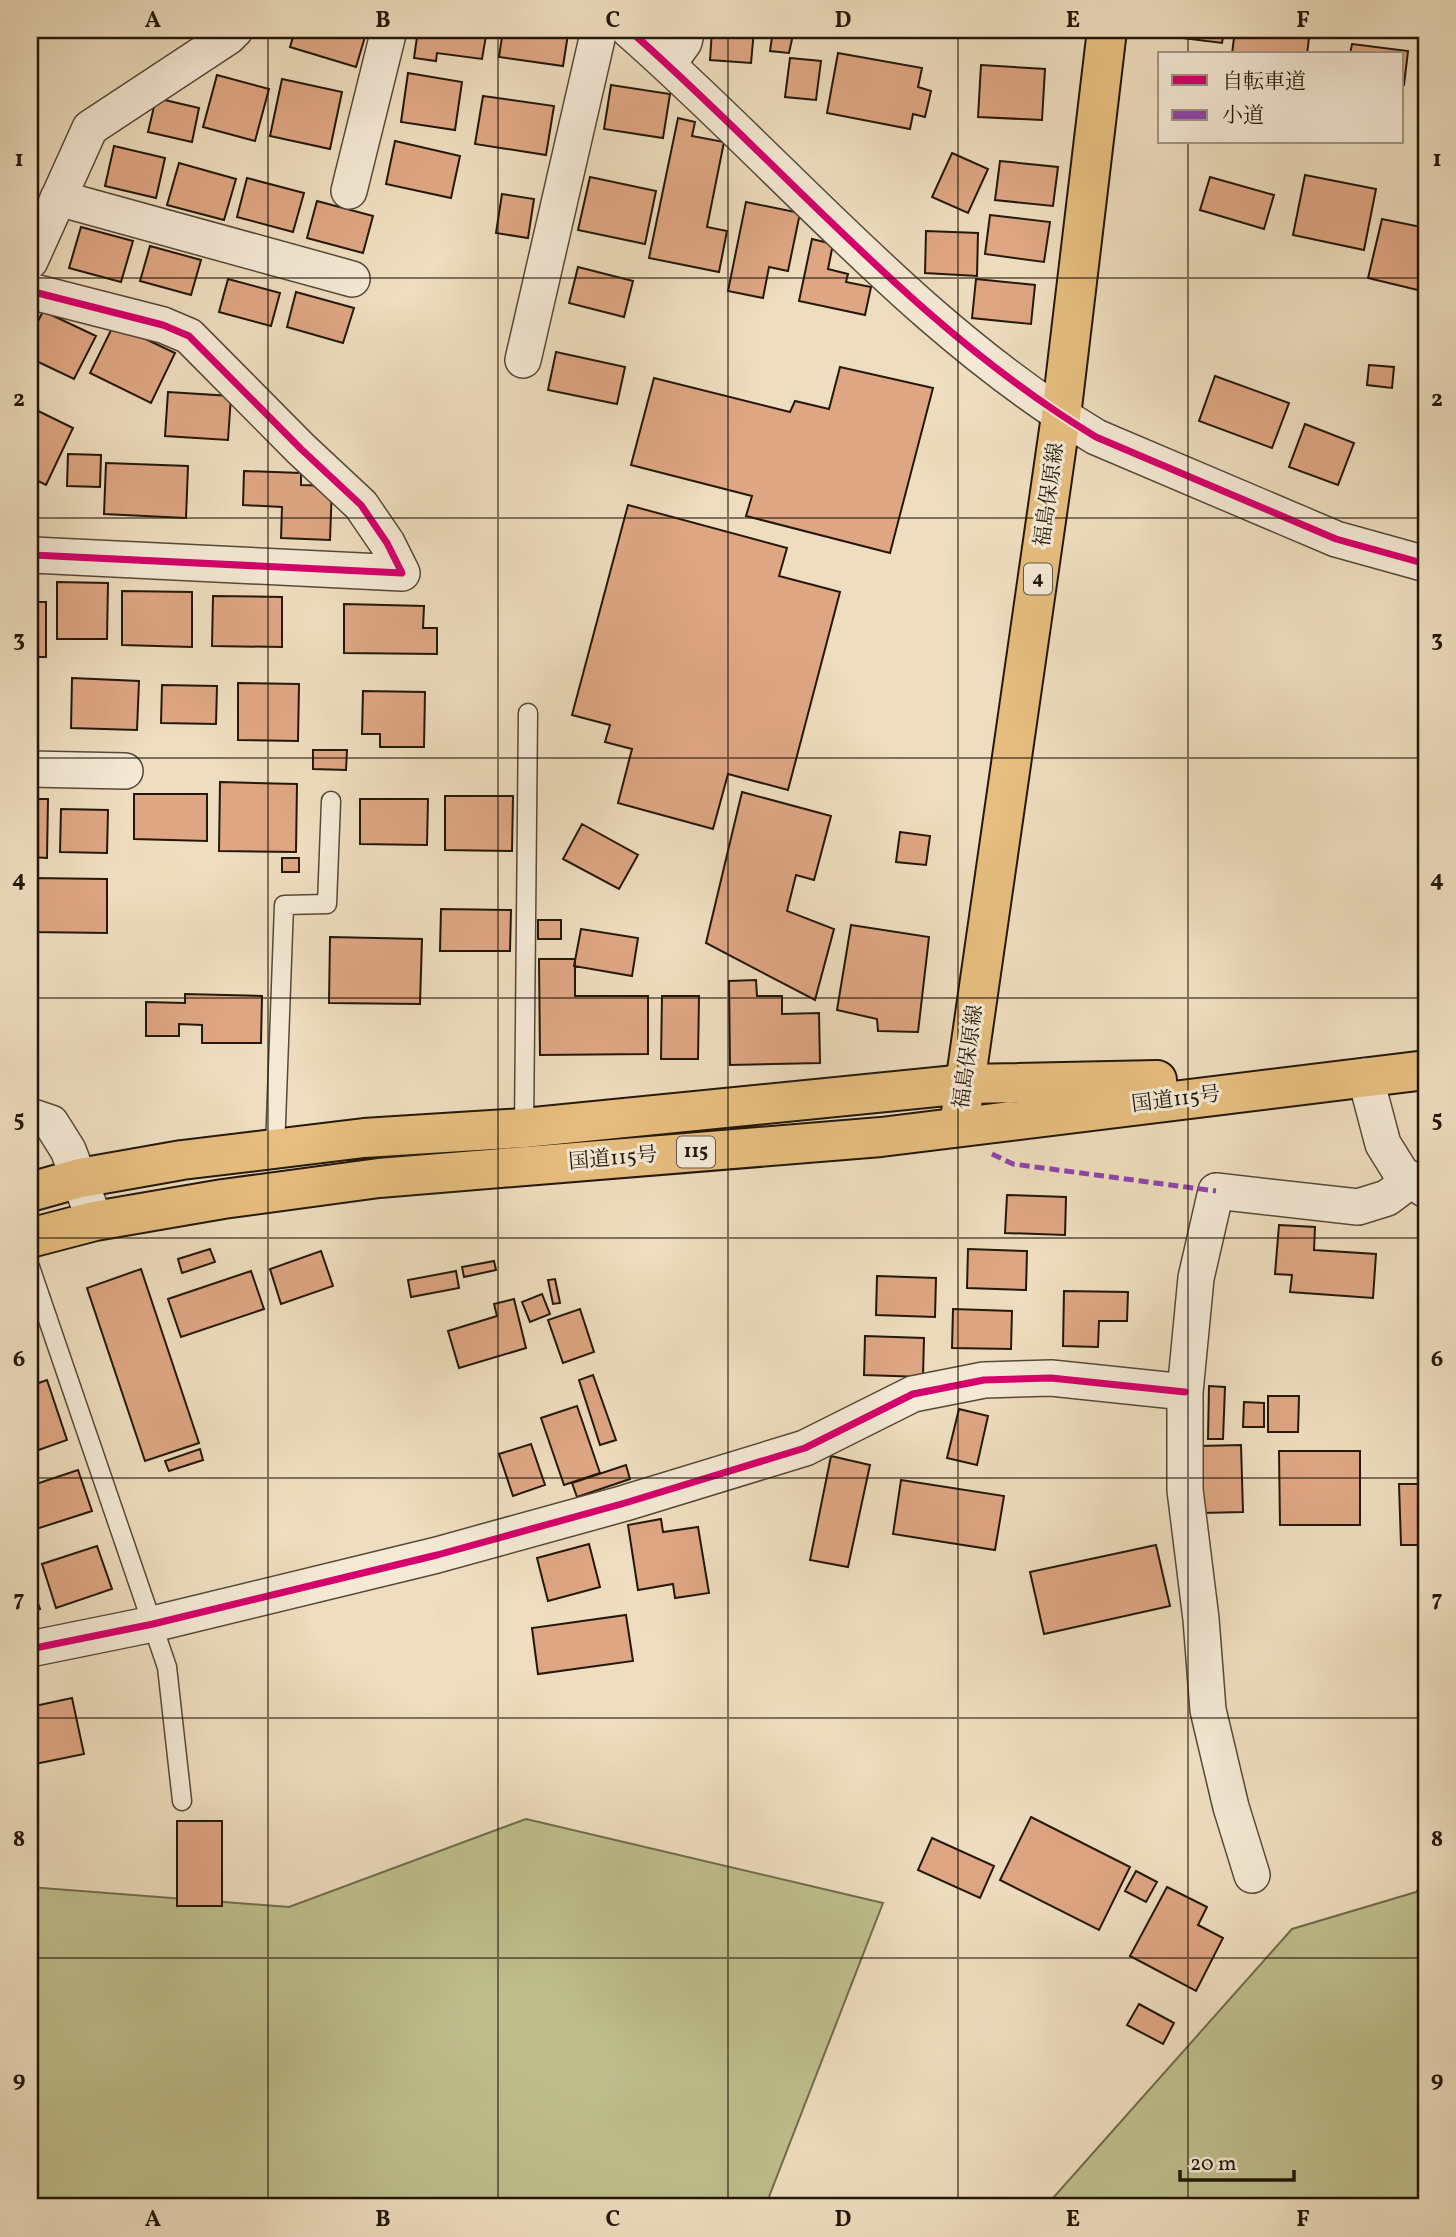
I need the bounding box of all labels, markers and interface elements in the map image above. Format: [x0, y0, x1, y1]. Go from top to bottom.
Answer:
text: A [145, 5, 161, 37]
text: B [375, 5, 391, 37]
text: C [606, 5, 620, 37]
text: D [835, 5, 852, 37]
text: E [1066, 5, 1080, 37]
text: F [1296, 5, 1310, 37]
legend [1158, 52, 1404, 144]
text: 自転車道 [1222, 68, 1306, 97]
text: 小道 [1222, 102, 1264, 131]
text: 1 [14, 144, 24, 176]
text: 1 [1432, 144, 1442, 176]
text: 2 [13, 384, 25, 416]
text: 2 [1431, 384, 1443, 416]
street label: 福島保原線 [1028, 441, 1072, 549]
road number: 4 [1024, 564, 1052, 594]
text: 3 [13, 624, 25, 656]
text: 3 [1431, 624, 1443, 656]
text: 4 [12, 864, 26, 896]
text: 4 [1430, 864, 1444, 896]
street label: 福島保原線 [947, 1003, 991, 1111]
street label: 国道115号 [1130, 1080, 1222, 1120]
text: 5 [13, 1104, 25, 1136]
text: 5 [1431, 1104, 1443, 1136]
road number: 115 [677, 1136, 715, 1168]
street label: 国道115号 [567, 1141, 659, 1177]
text: 6 [13, 1344, 25, 1376]
text: 6 [1431, 1344, 1443, 1376]
text: 7 [14, 1584, 25, 1616]
text: 7 [1432, 1584, 1443, 1616]
text: 8 [13, 1824, 25, 1856]
text: 8 [1431, 1824, 1443, 1856]
text: 9 [13, 2064, 25, 2096]
text: 9 [1431, 2064, 1443, 2096]
scale bar [1180, 2139, 1293, 2183]
text: 20 m [1190, 2150, 1236, 2179]
text: A [145, 2204, 161, 2236]
text: B [375, 2204, 391, 2236]
text: C [606, 2204, 620, 2236]
text: D [835, 2204, 852, 2236]
text: E [1066, 2204, 1080, 2236]
text: F [1296, 2204, 1310, 2236]

